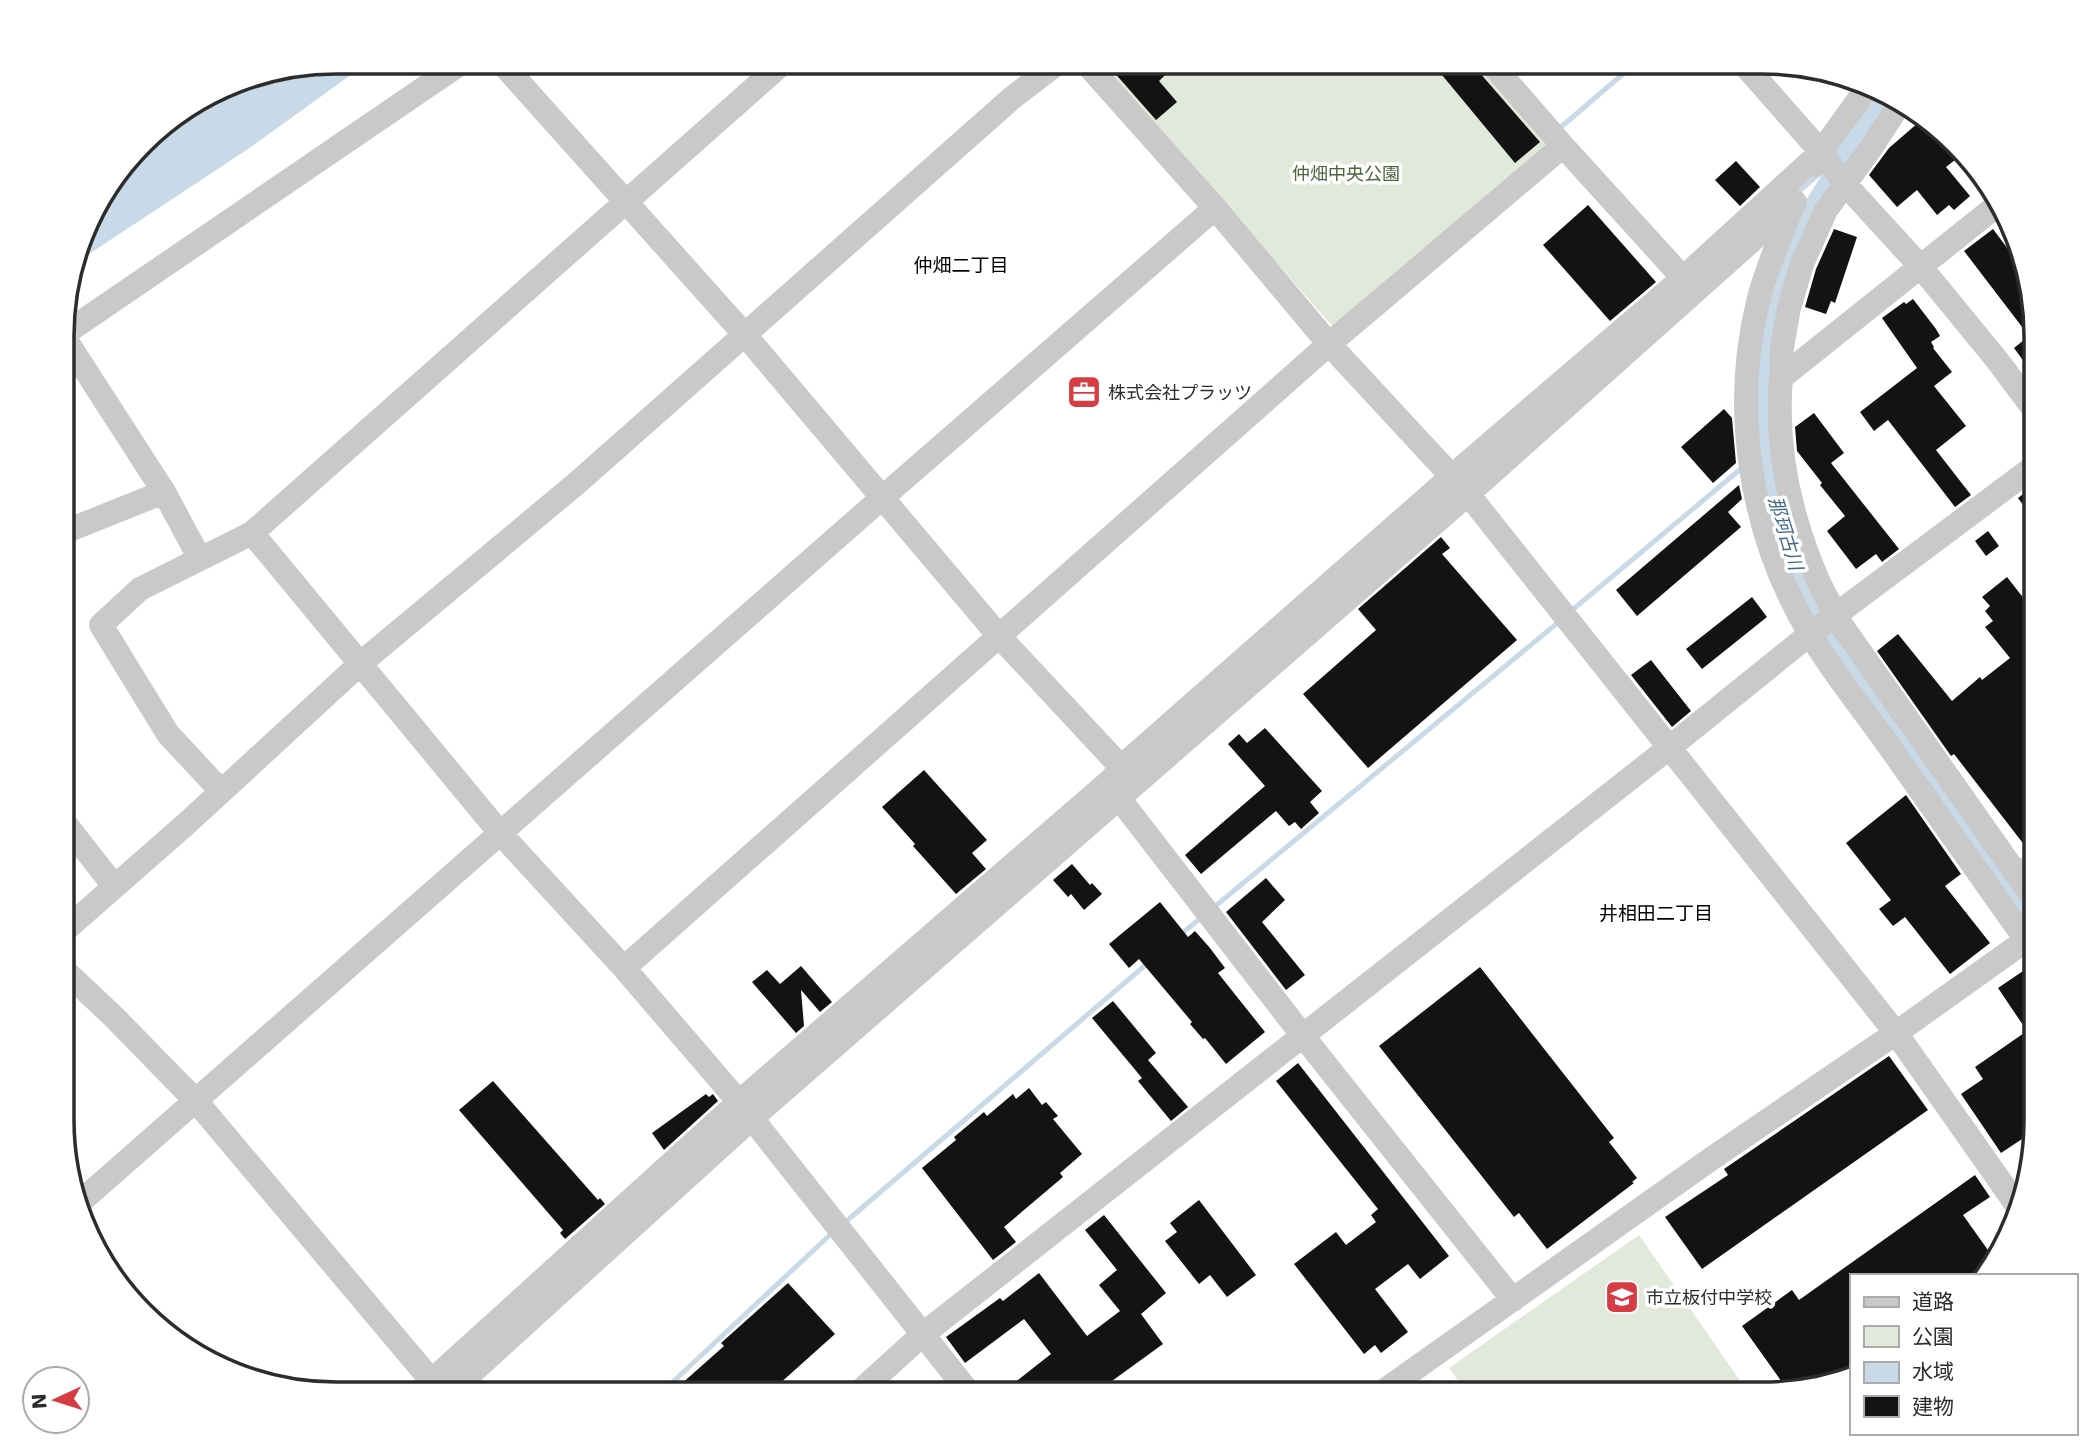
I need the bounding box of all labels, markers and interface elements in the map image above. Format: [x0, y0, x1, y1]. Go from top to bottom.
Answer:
park label: 仲畑中央公園 [1292, 163, 1400, 184]
district label: 仲畑二丁目 [913, 254, 1009, 276]
office icon: 株式会社プラッツ [1065, 373, 1103, 411]
place label: 株式会社プラッツ [1108, 382, 1252, 403]
water label: 那珂古川 [1764, 493, 1808, 574]
district label: 井相田二丁目 [1599, 902, 1713, 924]
legend [1850, 1274, 2077, 1435]
school or university icon: 市立板付中学校 [1603, 1278, 1641, 1316]
place label: 市立板付中学校 [1646, 1287, 1772, 1308]
text: 道路 [1912, 1290, 1954, 1314]
text: 公園 [1912, 1325, 1954, 1349]
text: 水域 [1912, 1360, 1954, 1384]
north arrow [21, 1365, 91, 1435]
text: N [28, 1392, 51, 1410]
text: 建物 [1912, 1395, 1954, 1419]

